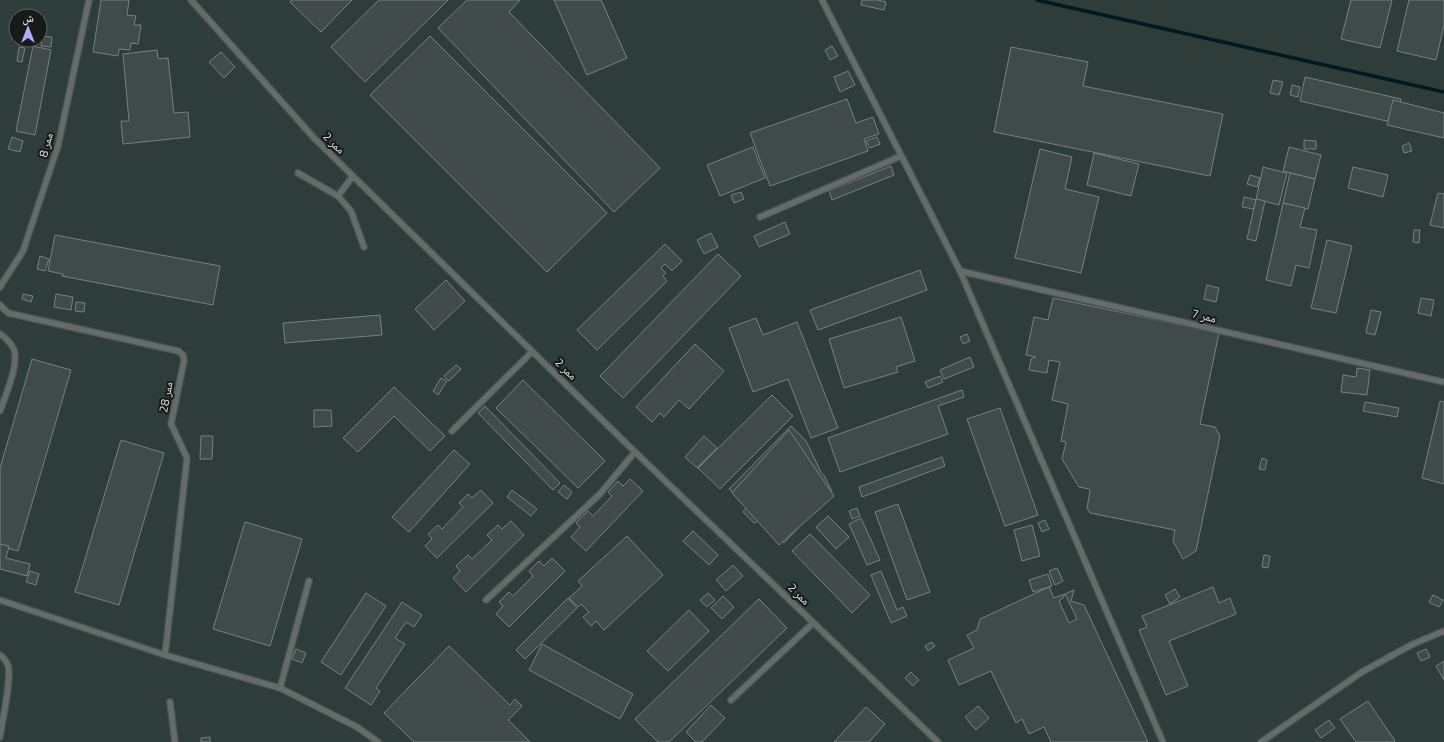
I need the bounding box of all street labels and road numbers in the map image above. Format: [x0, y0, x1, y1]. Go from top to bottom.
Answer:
street label: ممر 2 [319, 127, 350, 158]
street label: ممر 8 [33, 131, 58, 159]
street label: ممر 7 [1190, 303, 1218, 328]
street label: ممر 2 [551, 353, 582, 384]
street label: ممر 28 [153, 380, 178, 414]
street label: ممر 2 [784, 578, 815, 609]

